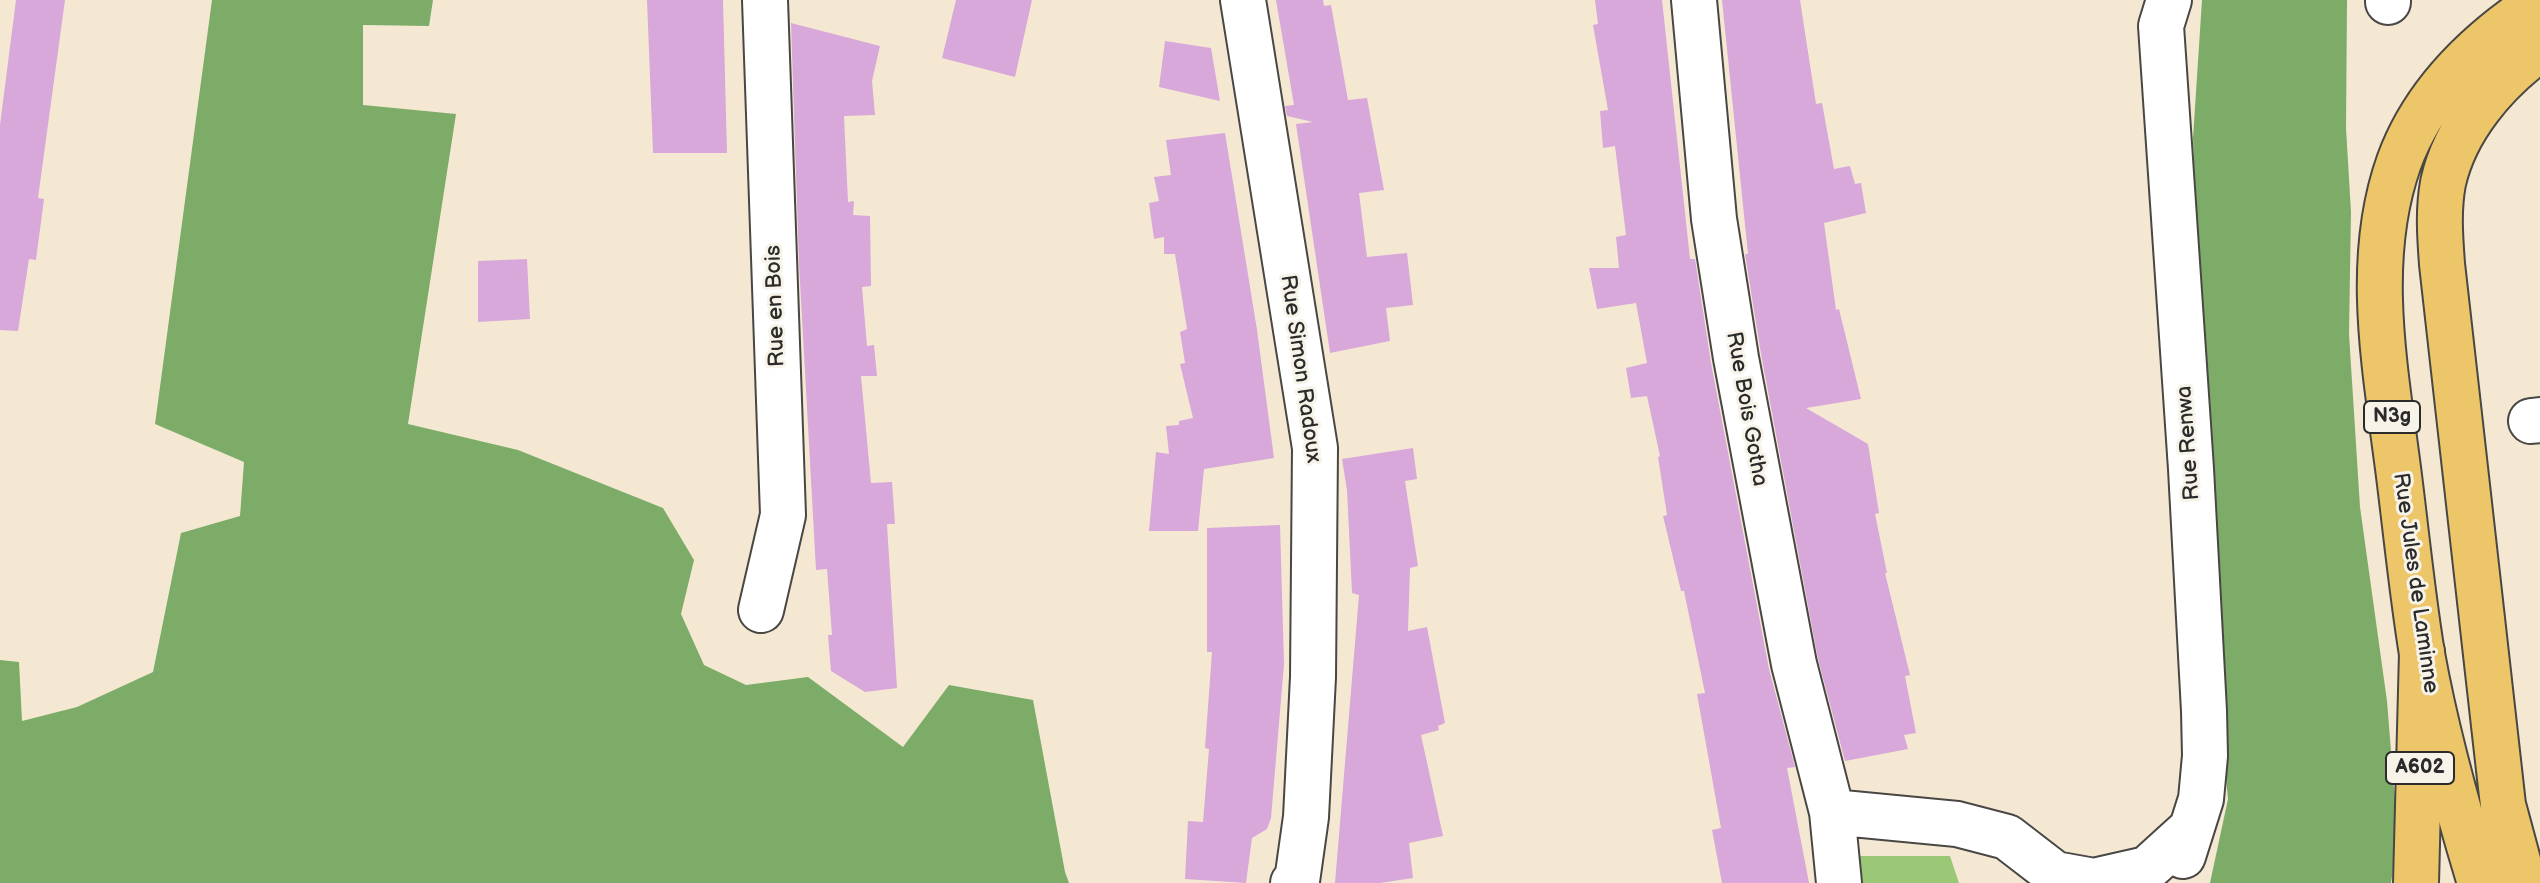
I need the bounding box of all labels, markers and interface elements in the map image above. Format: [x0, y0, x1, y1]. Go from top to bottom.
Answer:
street label: Rue en Bois [761, 245, 791, 367]
street label: Rue Simon Radoux [1274, 273, 1326, 465]
street label: Rue Bois Gotha [1719, 330, 1773, 488]
street label: Rue Renwa [2172, 385, 2206, 501]
road number: N3g [2364, 401, 2420, 433]
street label: Rue Jules de Laminne [2386, 471, 2444, 695]
road number: A602 [2386, 752, 2454, 784]

